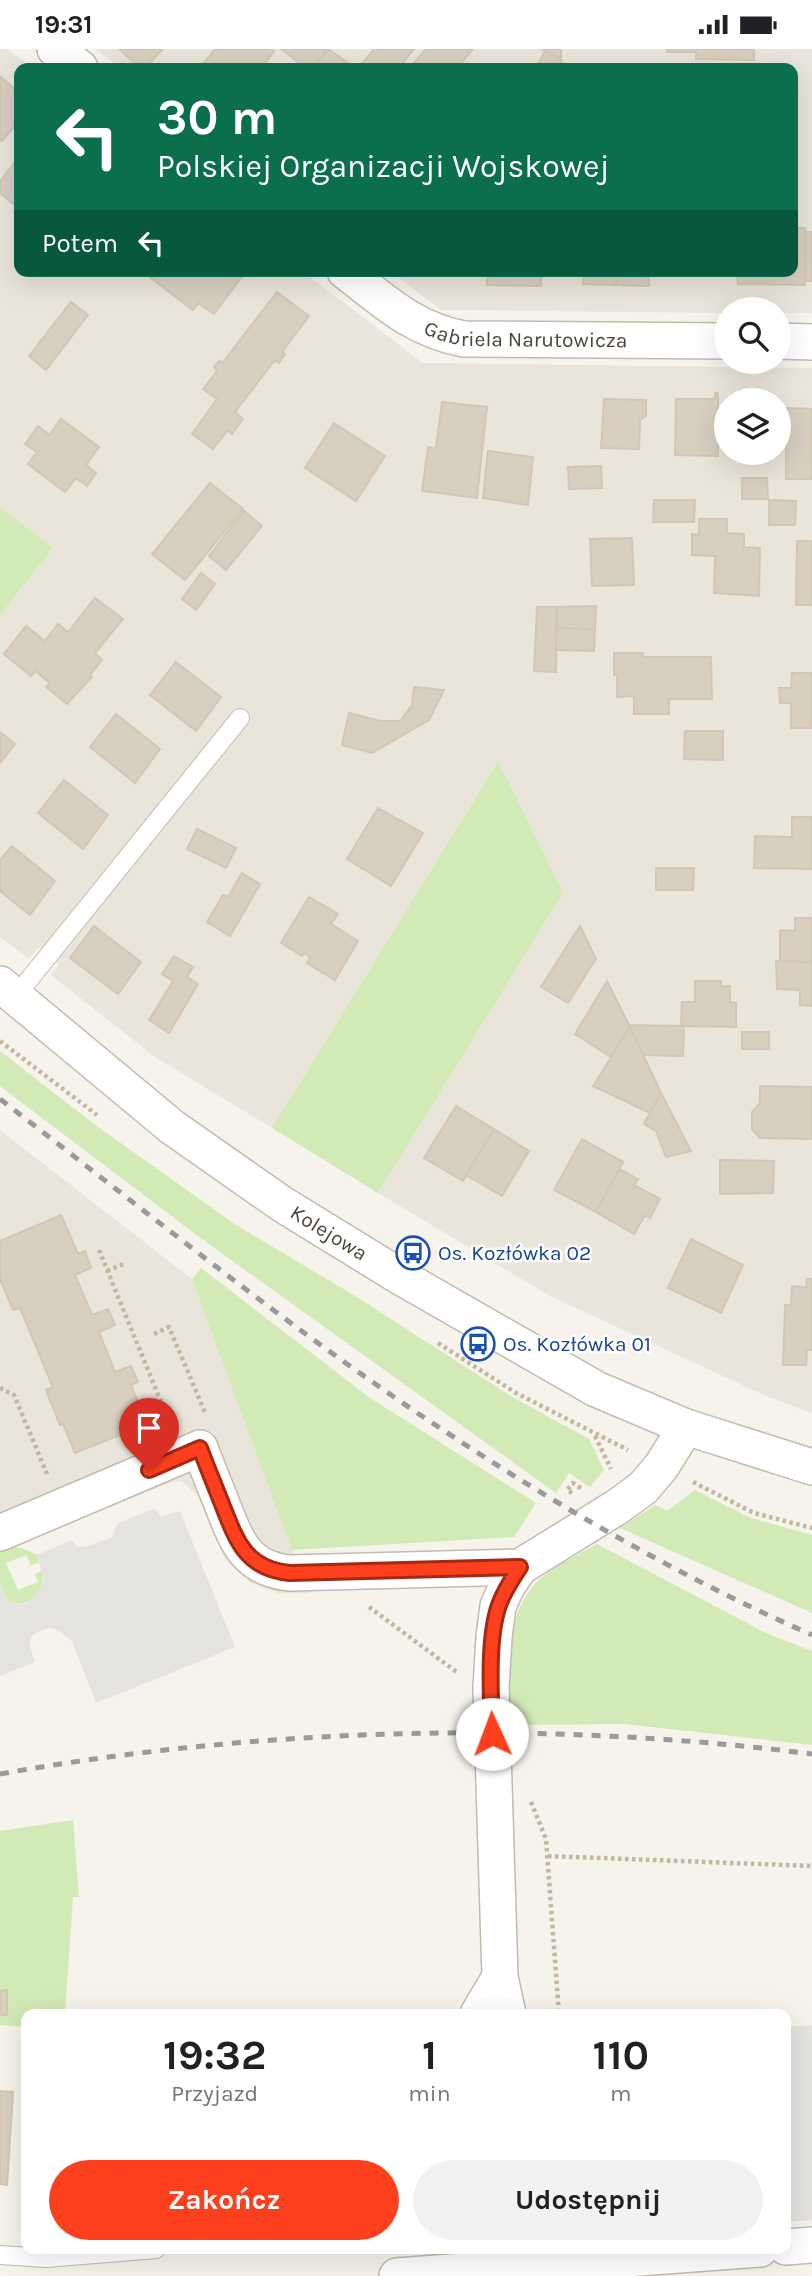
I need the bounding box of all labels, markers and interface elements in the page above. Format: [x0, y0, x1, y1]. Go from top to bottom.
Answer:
text: 19:31 [35, 9, 93, 40]
text: 30 m [157, 89, 277, 146]
icon: left [42, 91, 133, 182]
text: Polskiej Organizacji Wojskowej [157, 148, 609, 185]
icon: left [132, 224, 170, 262]
text: Potem [42, 228, 118, 259]
map controls [714, 297, 791, 465]
button: search [714, 297, 791, 374]
street label: Gabriela Narutowicza [421, 316, 627, 352]
button: layers [714, 388, 791, 465]
street label: Kolejowa [286, 1200, 372, 1266]
bus stop icon: Os. Kozłówka 02 [394, 1234, 432, 1272]
place label: Os. Kozłówka 02 [438, 1241, 591, 1265]
bus stop icon: Os. Kozłówka 01 [459, 1325, 497, 1363]
place label: Os. Kozłówka 01 [503, 1332, 651, 1356]
pin [119, 1398, 179, 1470]
icon: arrive [130, 1409, 168, 1447]
position arrow [455, 1697, 529, 1771]
text: 19:32 [163, 2030, 266, 2080]
text: 1 [422, 2030, 437, 2080]
text: 110 [593, 2030, 649, 2080]
text: Przyjazd [171, 2080, 258, 2107]
text: min [408, 2080, 451, 2107]
text: m [610, 2080, 632, 2107]
button: Zakończ [49, 2160, 399, 2240]
button: Udostępnij [413, 2160, 763, 2240]

